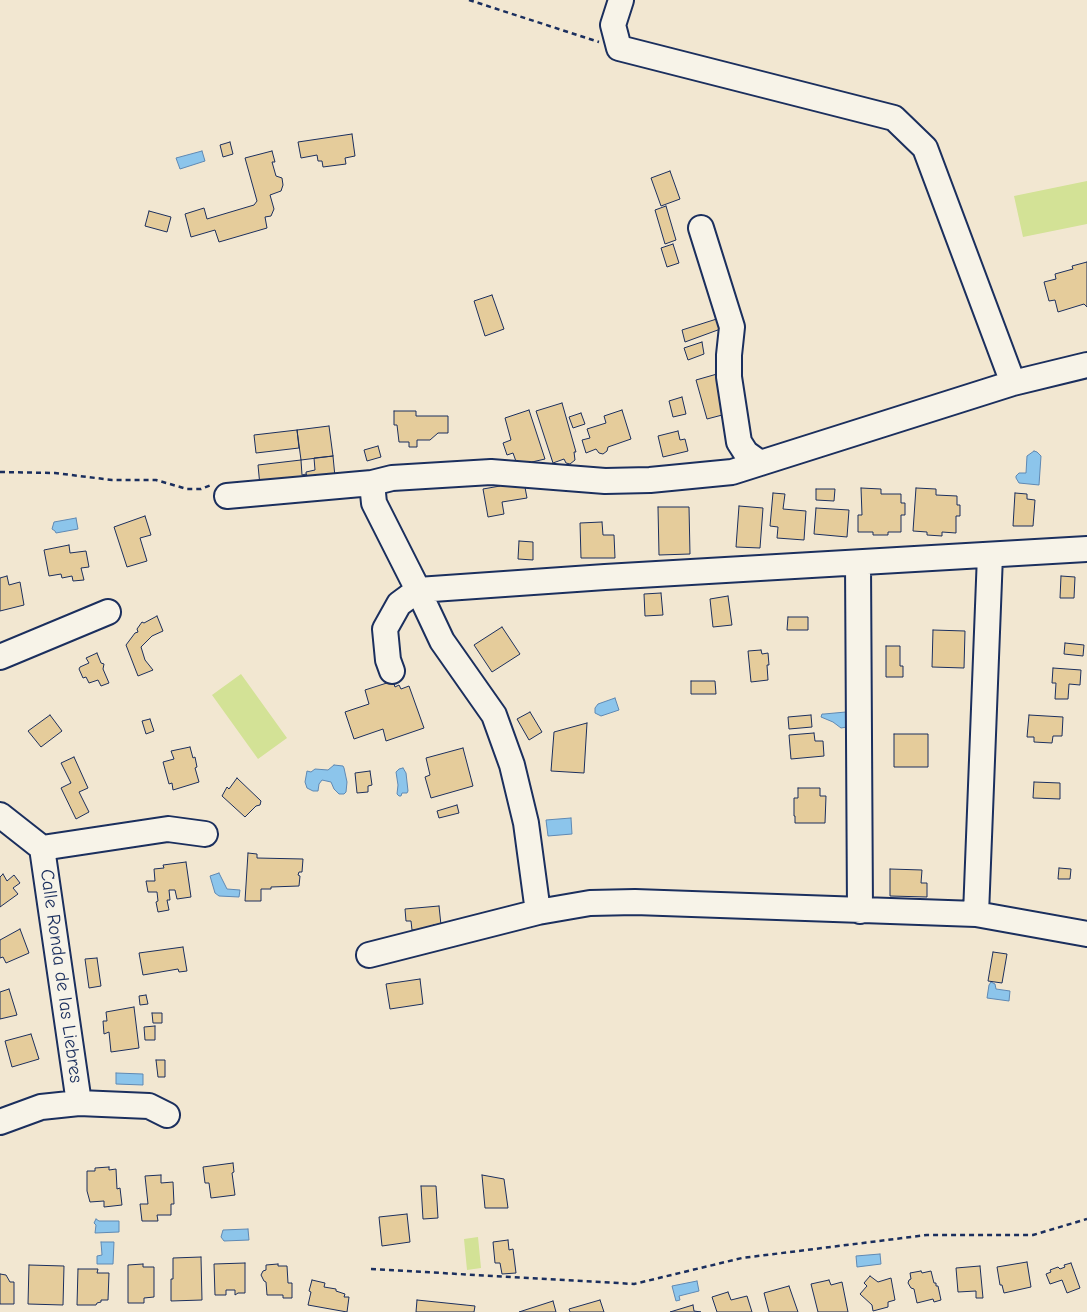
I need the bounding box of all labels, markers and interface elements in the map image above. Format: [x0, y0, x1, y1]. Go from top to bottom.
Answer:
street label: Calle Ronda de las Liebres [35, 868, 87, 1084]

